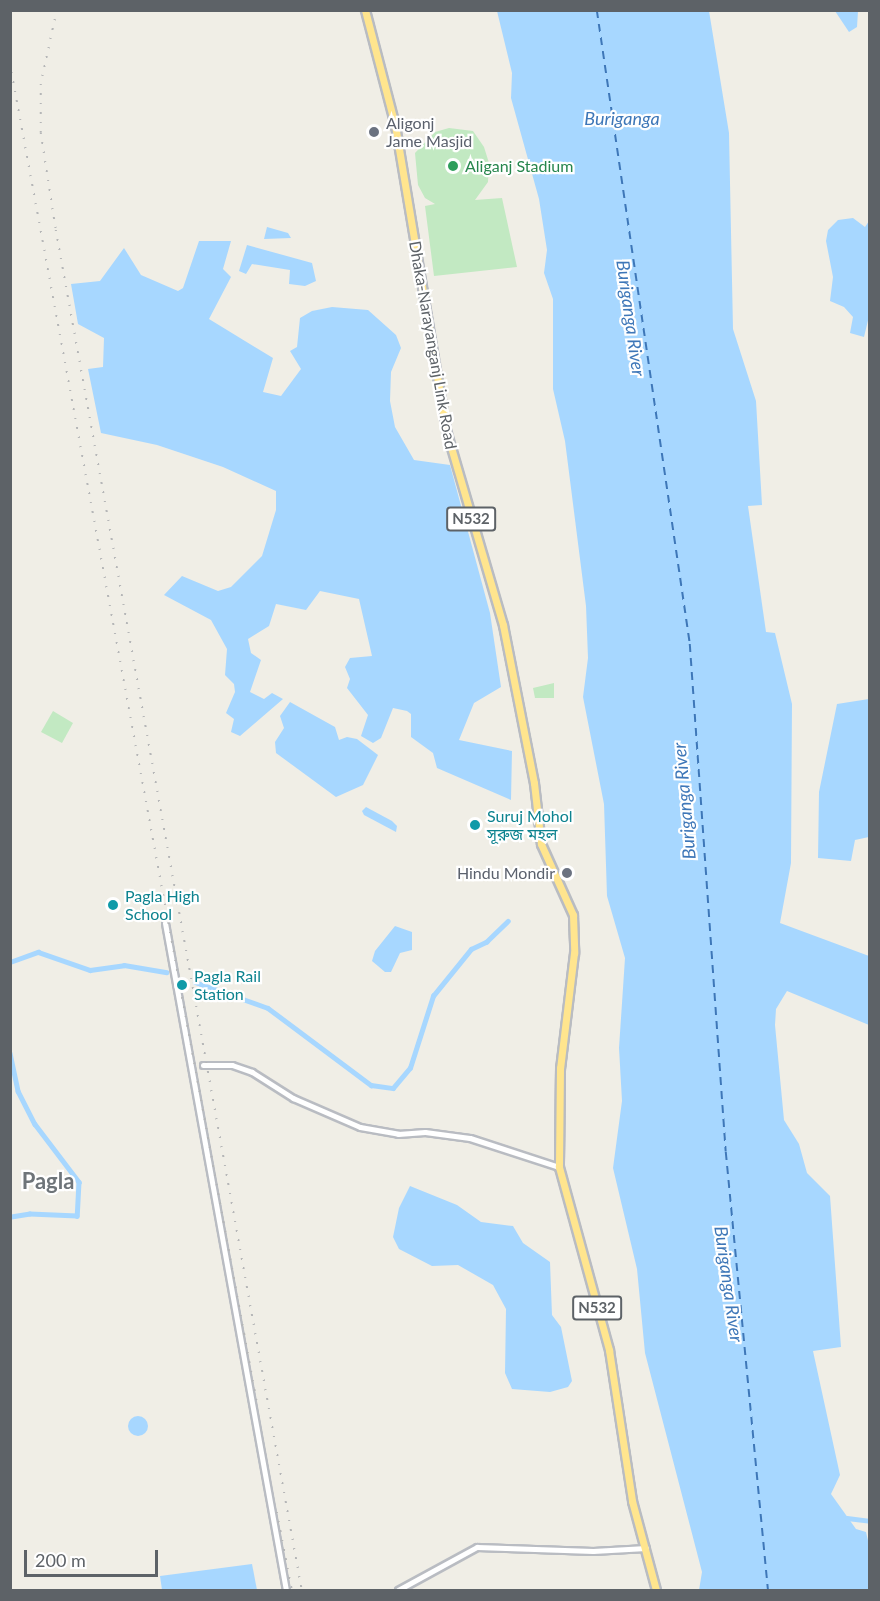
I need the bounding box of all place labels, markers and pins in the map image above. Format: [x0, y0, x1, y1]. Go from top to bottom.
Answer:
place label: Aligonj Jame Masjid [386, 113, 472, 151]
marker: Aligonj Jame Masjid [367, 125, 381, 139]
place label: Aliganj Stadium [465, 156, 573, 176]
marker: Aliganj Stadium [446, 159, 460, 173]
place label: Suruj Mohol সূরুজ মহল [487, 806, 573, 844]
marker: Suruj Mohol সূরুজ মহল [468, 818, 482, 832]
place label: Hindu Mondir [457, 863, 555, 883]
marker: Hindu Mondir [560, 866, 574, 880]
place label: Pagla High School [125, 886, 200, 924]
marker: Pagla High School [106, 898, 120, 912]
place label: Pagla Rail Station [194, 966, 261, 1004]
marker: Pagla Rail Station [175, 978, 189, 992]

